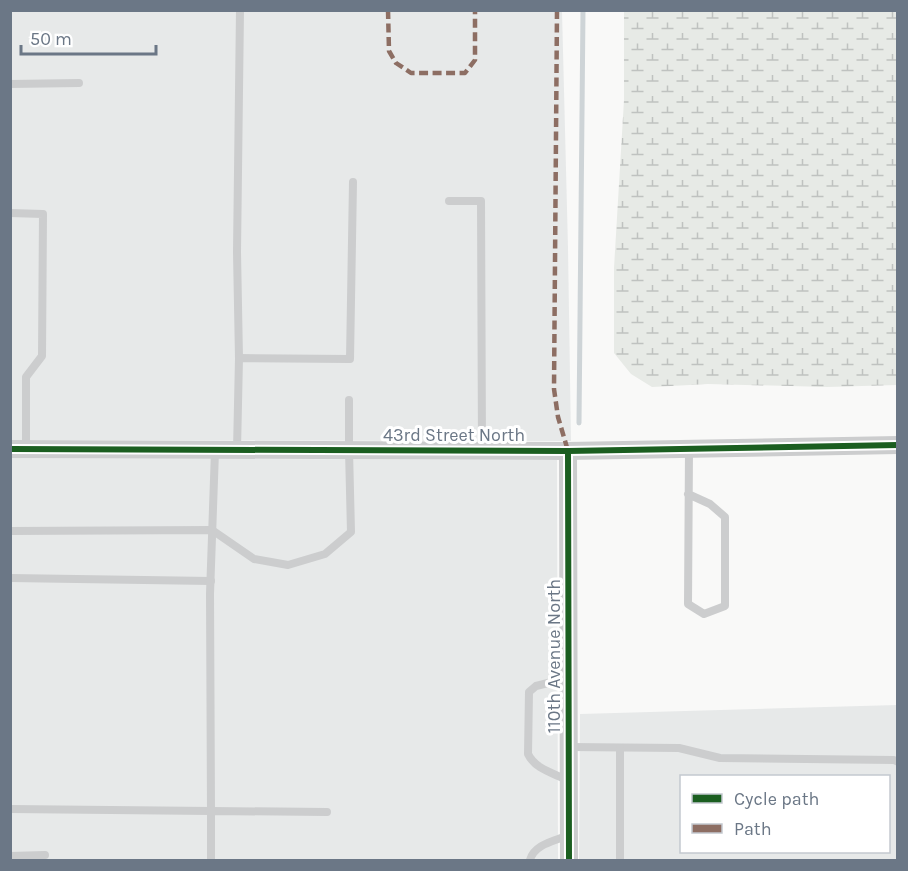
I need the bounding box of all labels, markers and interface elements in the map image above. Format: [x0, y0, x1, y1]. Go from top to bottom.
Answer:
scale bar [21, 18, 156, 56]
text: 50 m [30, 28, 72, 50]
street label: 43rd Street North [383, 424, 525, 446]
street label: 110th Avenue North [543, 579, 565, 733]
legend [680, 775, 890, 853]
text: Cycle path [734, 788, 819, 810]
text: Path [734, 818, 772, 840]

